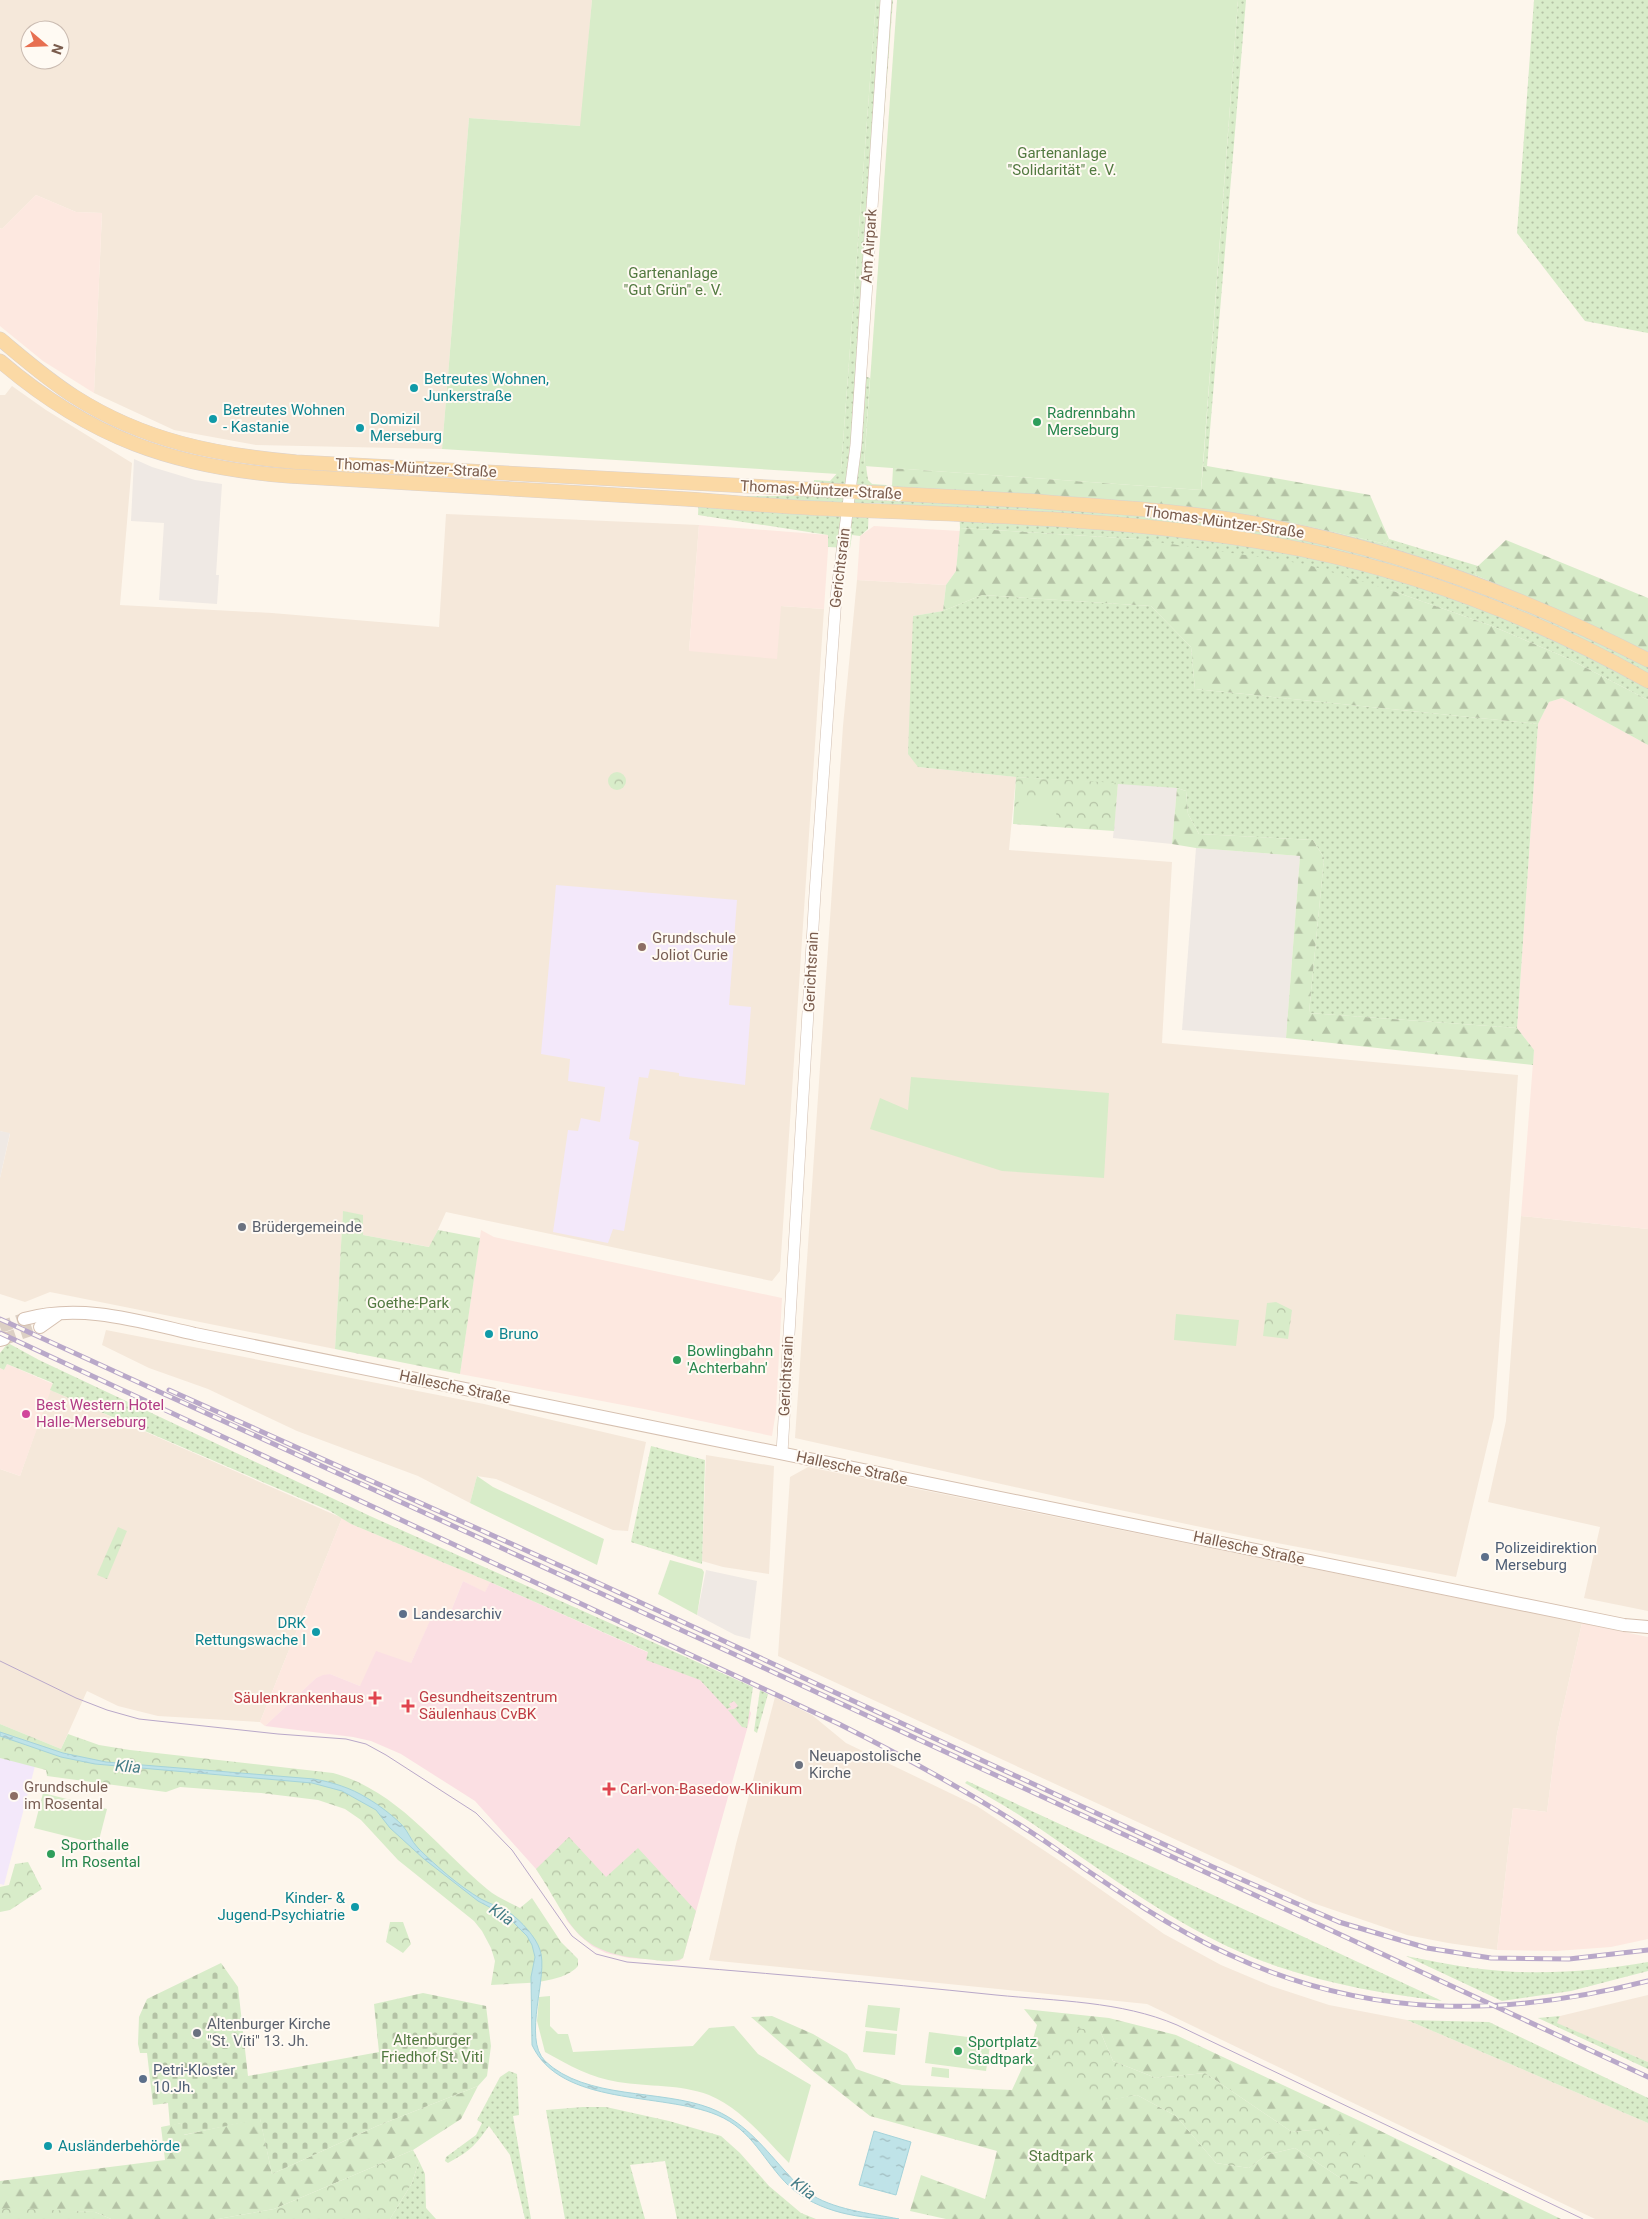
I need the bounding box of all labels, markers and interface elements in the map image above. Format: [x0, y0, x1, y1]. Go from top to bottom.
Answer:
north arrow [20, 20, 70, 70]
text: N [48, 42, 66, 57]
park label: Gartenanlage "Solidarität" e. V. [1008, 144, 1116, 179]
street label: Am Airpark [857, 208, 881, 284]
park label: Gartenanlage "Gut Grün" e. V. [623, 264, 723, 299]
place label: Betreutes Wohnen, Junkerstraße [424, 370, 549, 405]
marker: Betreutes Wohnen, Junkerstraße [408, 382, 420, 394]
place label: Betreutes Wohnen - Kastanie [223, 401, 345, 436]
place label: Radrennbahn Merseburg [1047, 404, 1135, 439]
place label: Domizil Merseburg [370, 410, 442, 445]
marker: Betreutes Wohnen - Kastanie [207, 413, 219, 425]
marker: Radrennbahn Merseburg [1031, 416, 1043, 428]
marker: Domizil Merseburg [354, 422, 366, 434]
street label: Thomas-Müntzer-Straße [335, 455, 497, 481]
street label: Thomas-Müntzer-Straße [740, 477, 902, 503]
street label: Thomas-Müntzer-Straße [1143, 502, 1305, 542]
street label: Gerichtsrain [826, 527, 854, 609]
place label: Grundschule Joliot Curie [652, 929, 736, 964]
street label: Gerichtsrain [800, 931, 822, 1013]
marker: Grundschule Joliot Curie [636, 941, 648, 953]
place label: Brüdergemeinde [252, 1218, 362, 1236]
marker: Brüdergemeinde [236, 1221, 248, 1233]
park label: Goethe-Park [367, 1294, 450, 1312]
place label: Bruno [499, 1325, 539, 1343]
marker: Bruno [483, 1328, 495, 1340]
street label: Gerichtsrain [775, 1335, 797, 1417]
place label: Bowlingbahn 'Achterbahn' [687, 1342, 773, 1377]
marker: Bowlingbahn 'Achterbahn' [671, 1354, 683, 1366]
street label: Hallesche Straße [398, 1366, 512, 1408]
place label: Best Western Hotel Halle-Merseburg [36, 1396, 164, 1431]
marker: Best Western Hotel Halle-Merseburg [20, 1408, 32, 1420]
street label: Hallesche Straße [795, 1447, 909, 1489]
street label: Hallesche Straße [1192, 1527, 1306, 1569]
place label: Polizeidirektion Merseburg [1495, 1539, 1597, 1574]
marker: Polizeidirektion Merseburg [1479, 1551, 1491, 1563]
place label: Landesarchiv [413, 1605, 502, 1623]
marker: Landesarchiv [397, 1608, 409, 1620]
place label: DRK Rettungswache I [195, 1614, 307, 1649]
marker: DRK Rettungswache I [310, 1626, 322, 1638]
place label: Gesundheitszentrum Säulenhaus CvBK [419, 1688, 557, 1723]
place label: Säulenkrankenhaus [234, 1689, 364, 1707]
marker: Säulenkrankenhaus [368, 1691, 382, 1705]
marker: Gesundheitszentrum Säulenhaus CvBK [401, 1699, 415, 1713]
place label: Neuapostolische Kirche [809, 1747, 921, 1782]
water label: Klia [114, 1756, 142, 1777]
marker: Neuapostolische Kirche [793, 1759, 805, 1771]
place label: Grundschule im Rosental [24, 1778, 108, 1813]
place label: Carl-von-Basedow-Klinikum [620, 1780, 802, 1798]
marker: Carl-von-Basedow-Klinikum [602, 1782, 616, 1796]
marker: Grundschule im Rosental [8, 1790, 20, 1802]
place label: Sporthalle Im Rosental [61, 1836, 140, 1871]
marker: Sporthalle Im Rosental [45, 1848, 57, 1860]
place label: Kinder- & Jugend-Psychiatrie [217, 1889, 346, 1924]
water label: Klia [486, 1899, 518, 1929]
marker: Kinder- & Jugend-Psychiatrie [349, 1901, 361, 1913]
place label: Altenburger Kirche "St. Viti" 13. Jh. [207, 2015, 331, 2050]
marker: Altenburger Kirche "St. Viti" 13. Jh. [191, 2027, 203, 2039]
park label: Altenburger Friedhof St. Viti [381, 2031, 483, 2066]
place label: Sportplatz Stadtpark [968, 2033, 1037, 2068]
marker: Sportplatz Stadtpark [952, 2045, 964, 2057]
place label: Petri-Kloster 10.Jh. [153, 2061, 235, 2096]
marker: Petri-Kloster 10.Jh. [137, 2073, 149, 2085]
place label: Ausländerbehörde [58, 2137, 180, 2155]
marker: Ausländerbehörde [42, 2140, 54, 2152]
park label: Stadtpark [1029, 2147, 1094, 2165]
water label: Klia [788, 2173, 820, 2204]

